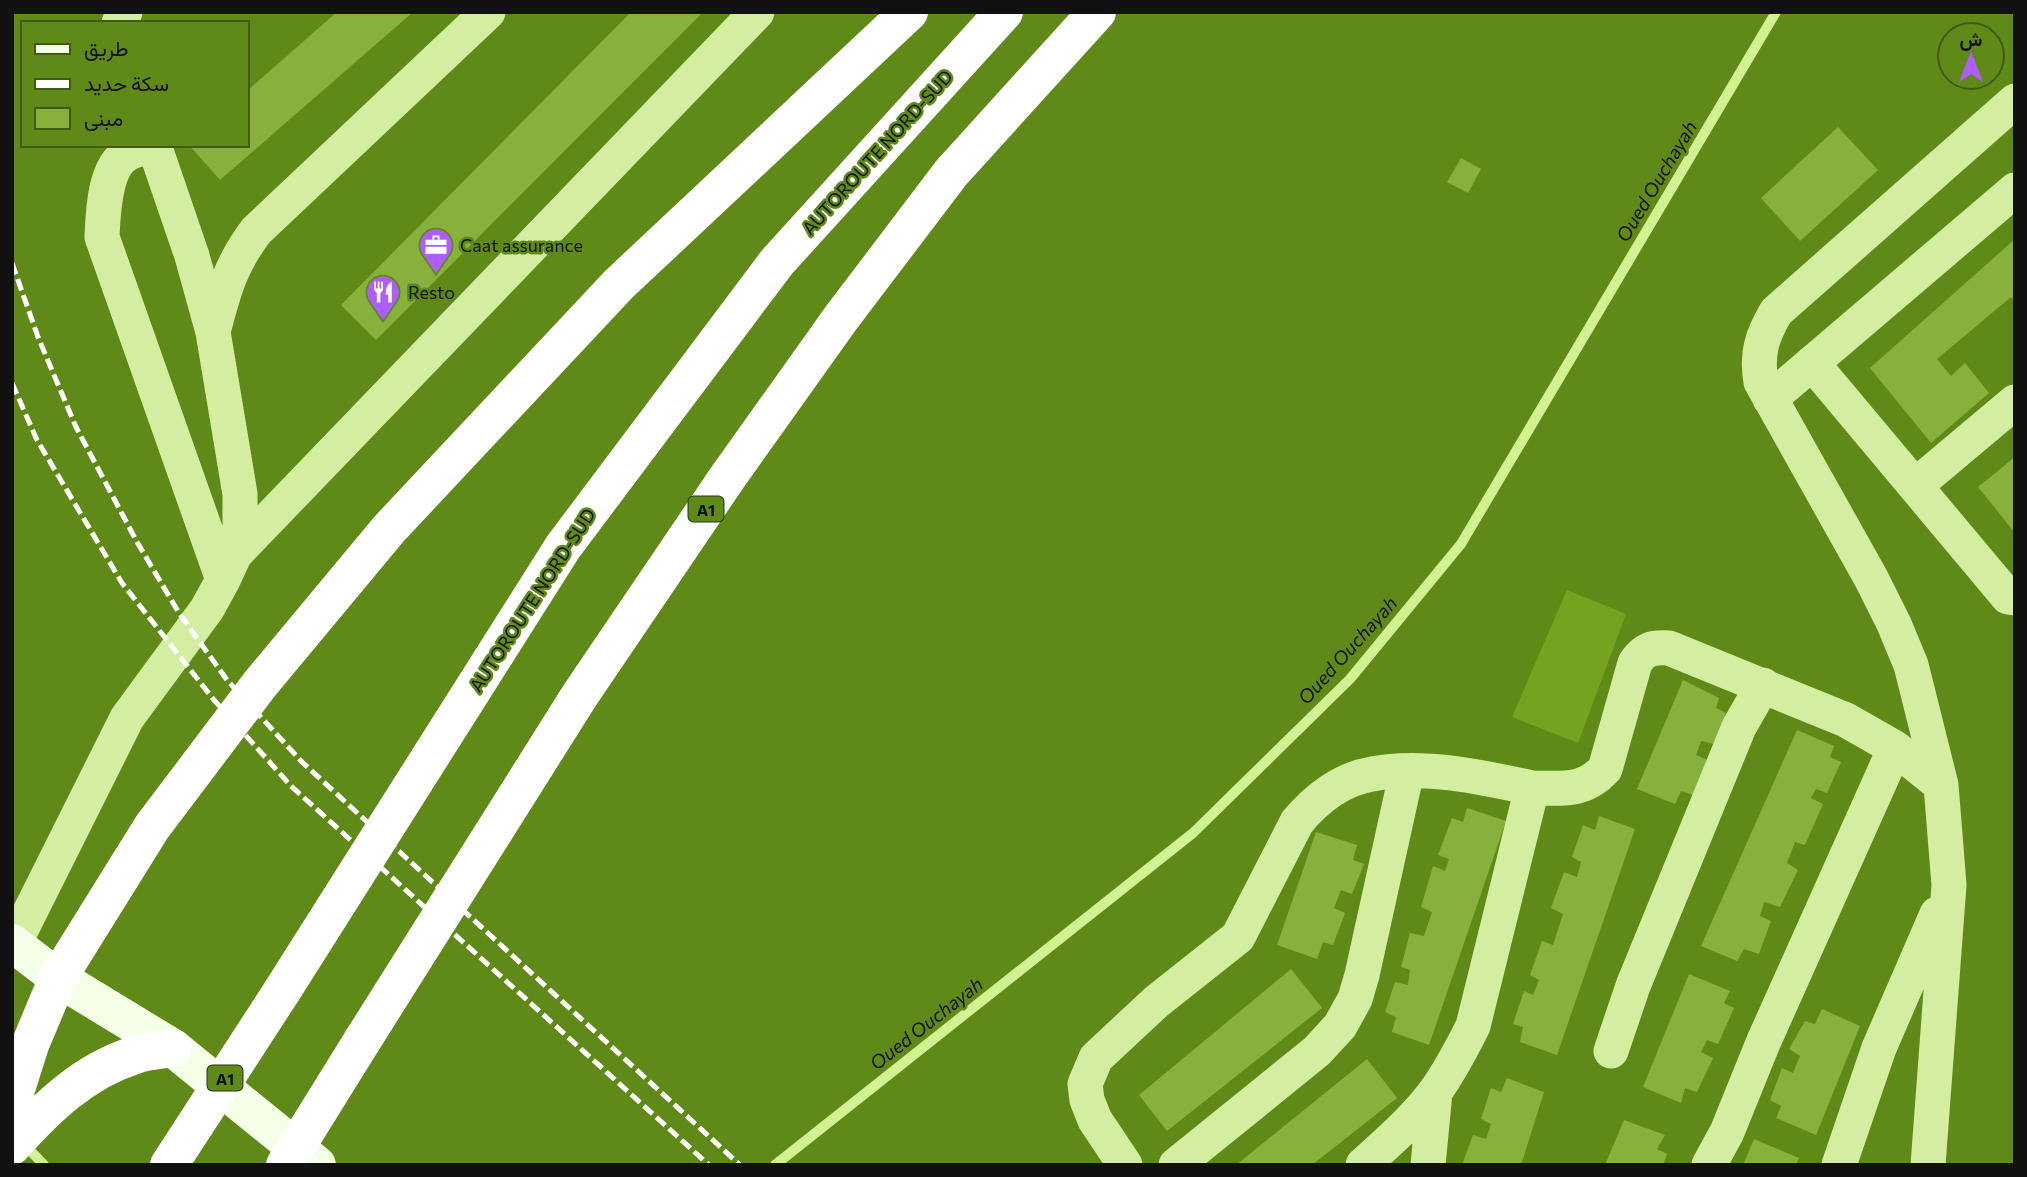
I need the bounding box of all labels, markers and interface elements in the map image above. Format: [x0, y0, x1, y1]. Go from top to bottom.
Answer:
legend [21, 21, 248, 147]
north arrow [1936, 21, 2006, 91]
text: ش [1960, 27, 1983, 51]
text: طريق [84, 35, 129, 62]
street label: AUTOROUTE NORD-SUD [797, 65, 957, 239]
text: سكة حديد [84, 70, 169, 96]
text: مبنى [84, 105, 123, 131]
water label: Oued Ouchayah [1611, 116, 1701, 246]
office icon: Caat assurance [417, 226, 455, 275]
place label: Caat assurance [460, 234, 583, 256]
restaurant icon: Resto [364, 273, 402, 322]
place label: Resto [408, 281, 455, 303]
road number: A1 [688, 496, 724, 522]
street label: AUTOROUTE NORD-SUD [464, 504, 600, 696]
water label: Oued Ouchayah [1293, 591, 1402, 709]
water label: Oued Ouchayah [865, 972, 987, 1074]
road number: A1 [208, 1066, 243, 1090]

